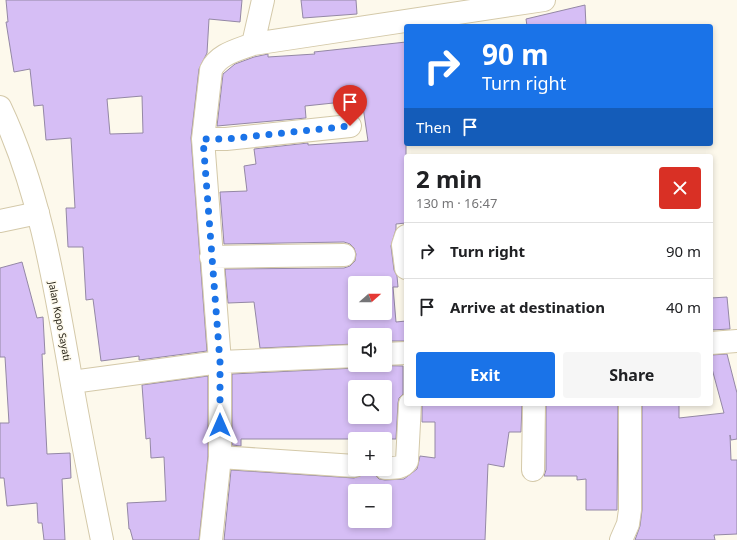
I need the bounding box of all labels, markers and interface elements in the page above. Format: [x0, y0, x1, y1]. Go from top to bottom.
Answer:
text: 90 m [482, 35, 549, 73]
icon: right [416, 40, 468, 92]
text: Turn right [482, 71, 566, 95]
pin [333, 85, 367, 126]
icon: arrive [339, 91, 361, 113]
icon: arrive [459, 116, 481, 138]
text: Then [416, 117, 451, 137]
text: 2 min [416, 162, 482, 195]
button: close [659, 167, 701, 209]
text: 130 m · 16:47 [416, 194, 497, 212]
icon: right [416, 240, 438, 262]
text: Turn right [450, 241, 525, 261]
text: 90 m [666, 241, 701, 261]
north arrow [348, 276, 392, 320]
map controls [348, 276, 392, 528]
street label: Jalan Kopo Sayati [45, 279, 75, 362]
icon: arrive [416, 296, 438, 318]
text: Arrive at destination [450, 297, 605, 317]
text: 40 m [666, 297, 701, 317]
button: sound [348, 328, 392, 372]
button: Exit [416, 352, 555, 398]
button: Share [563, 352, 701, 398]
button: search [348, 380, 392, 424]
position arrow [199, 404, 241, 446]
button: + [348, 432, 392, 476]
button: − [348, 484, 392, 528]

